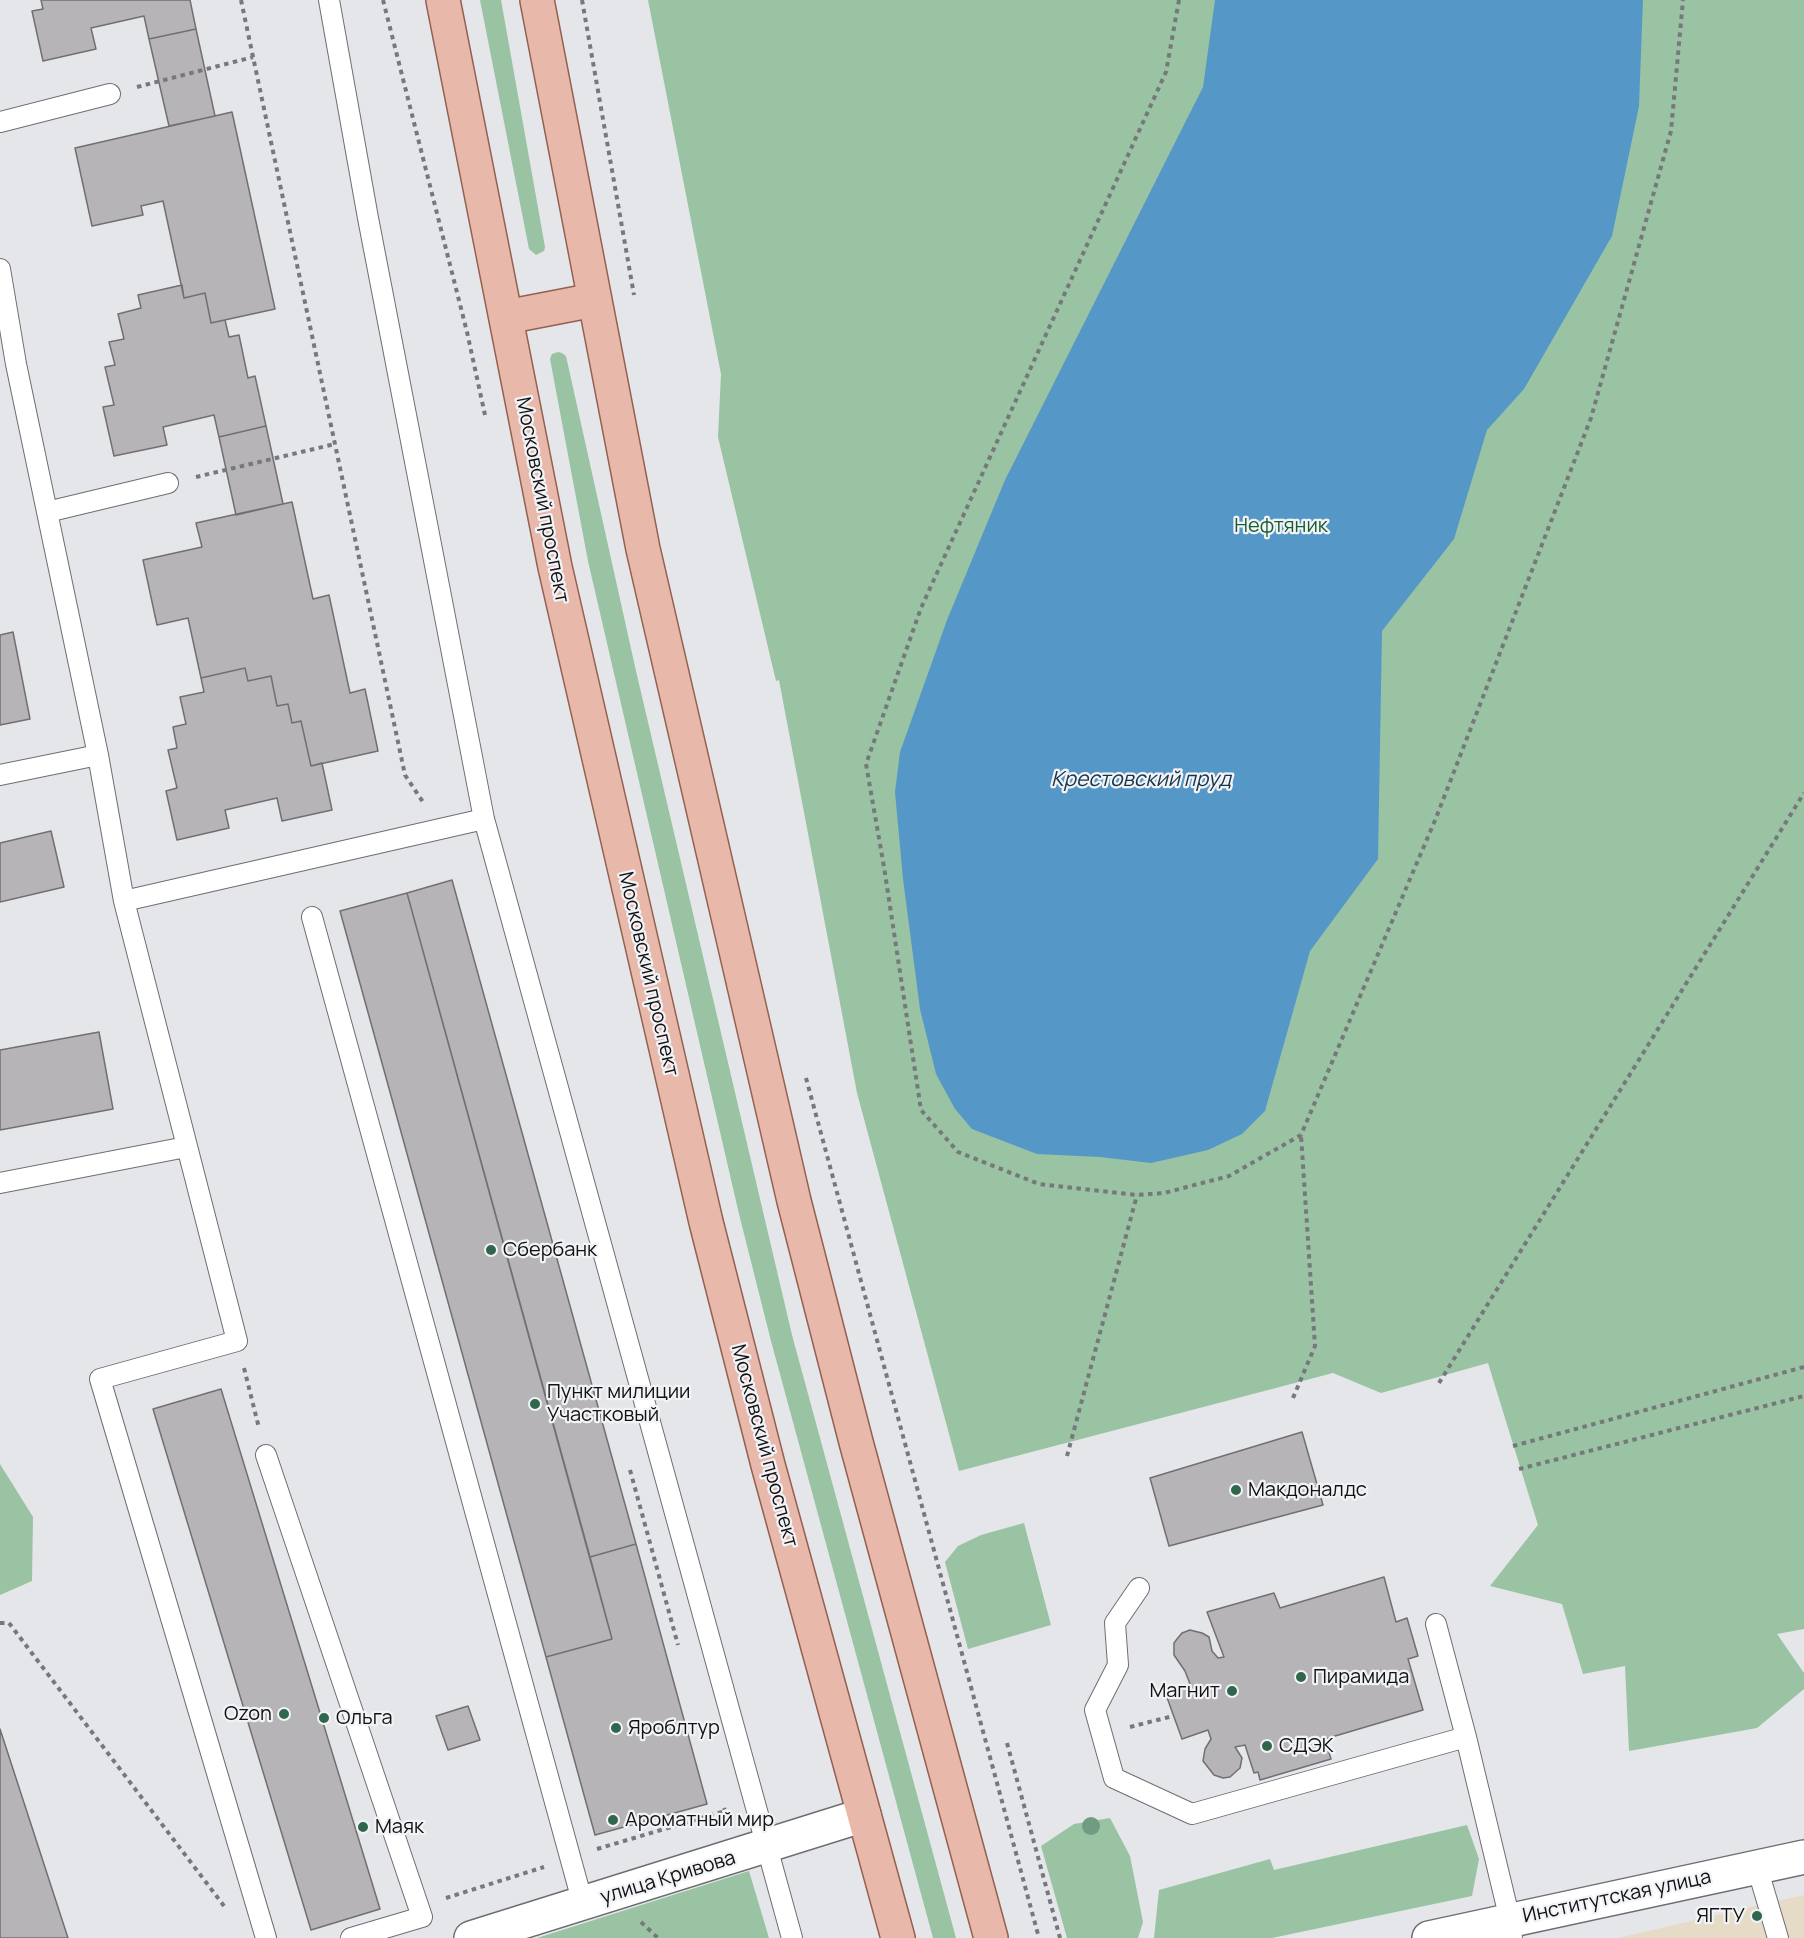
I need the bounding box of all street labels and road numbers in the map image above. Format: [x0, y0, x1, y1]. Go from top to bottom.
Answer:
street label: Московский проспект [510, 395, 574, 605]
street label: Московский проспект [613, 869, 683, 1079]
street label: Московский проспект [725, 1342, 803, 1550]
street label: улица Кривова [598, 1846, 738, 1910]
street label: Институтская улица [1521, 1865, 1713, 1929]

